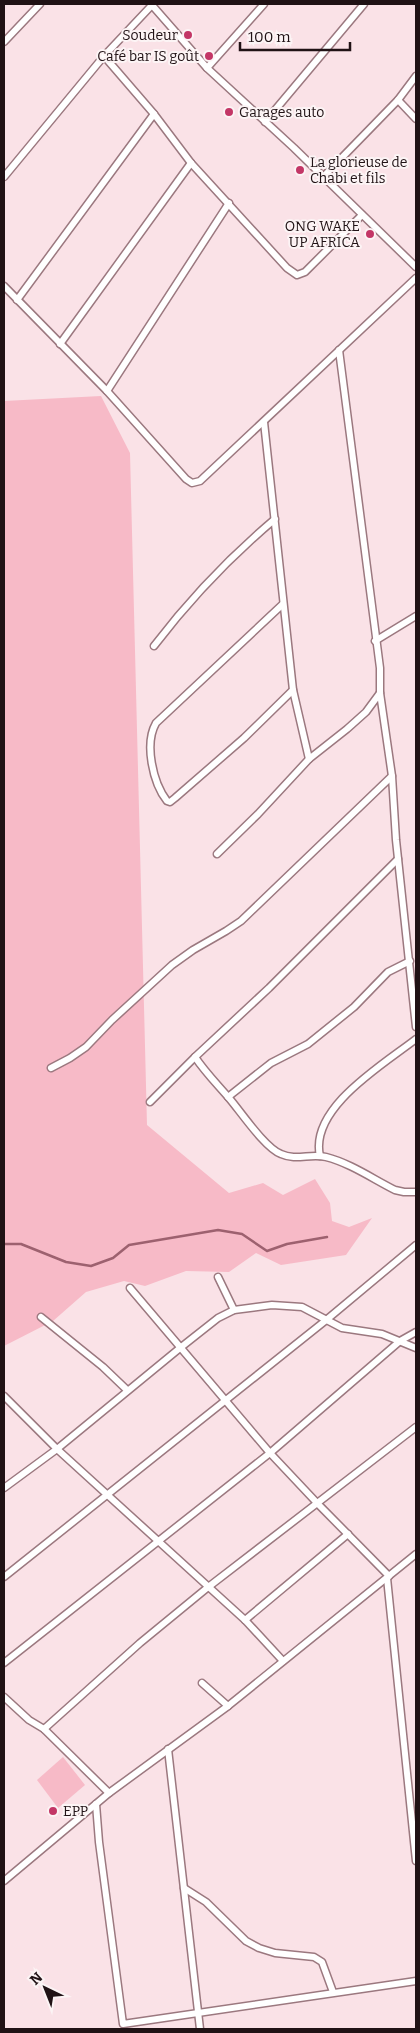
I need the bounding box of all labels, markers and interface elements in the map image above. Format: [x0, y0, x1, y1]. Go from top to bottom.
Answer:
scale bar [240, 20, 350, 52]
place label: Soudeur [122, 27, 178, 44]
text: 100 m [248, 28, 291, 46]
marker: Soudeur [182, 29, 194, 41]
place label: Café bar IS goût [97, 48, 199, 65]
marker: Café bar IS goût [203, 50, 215, 62]
place label: Garages auto [239, 104, 324, 121]
marker: Garages auto [223, 106, 235, 118]
place label: La glorieuse de Chabi et fils [310, 154, 407, 187]
marker: La glorieuse de Chabi et fils [294, 164, 306, 176]
place label: ONG WAKE UP AFRICA [285, 218, 360, 251]
marker: ONG WAKE UP AFRICA [364, 228, 376, 240]
place label: EPP [63, 1803, 88, 1820]
marker: EPP [47, 1805, 59, 1817]
north arrow [20, 1963, 70, 2013]
text: N [27, 1969, 46, 1989]

